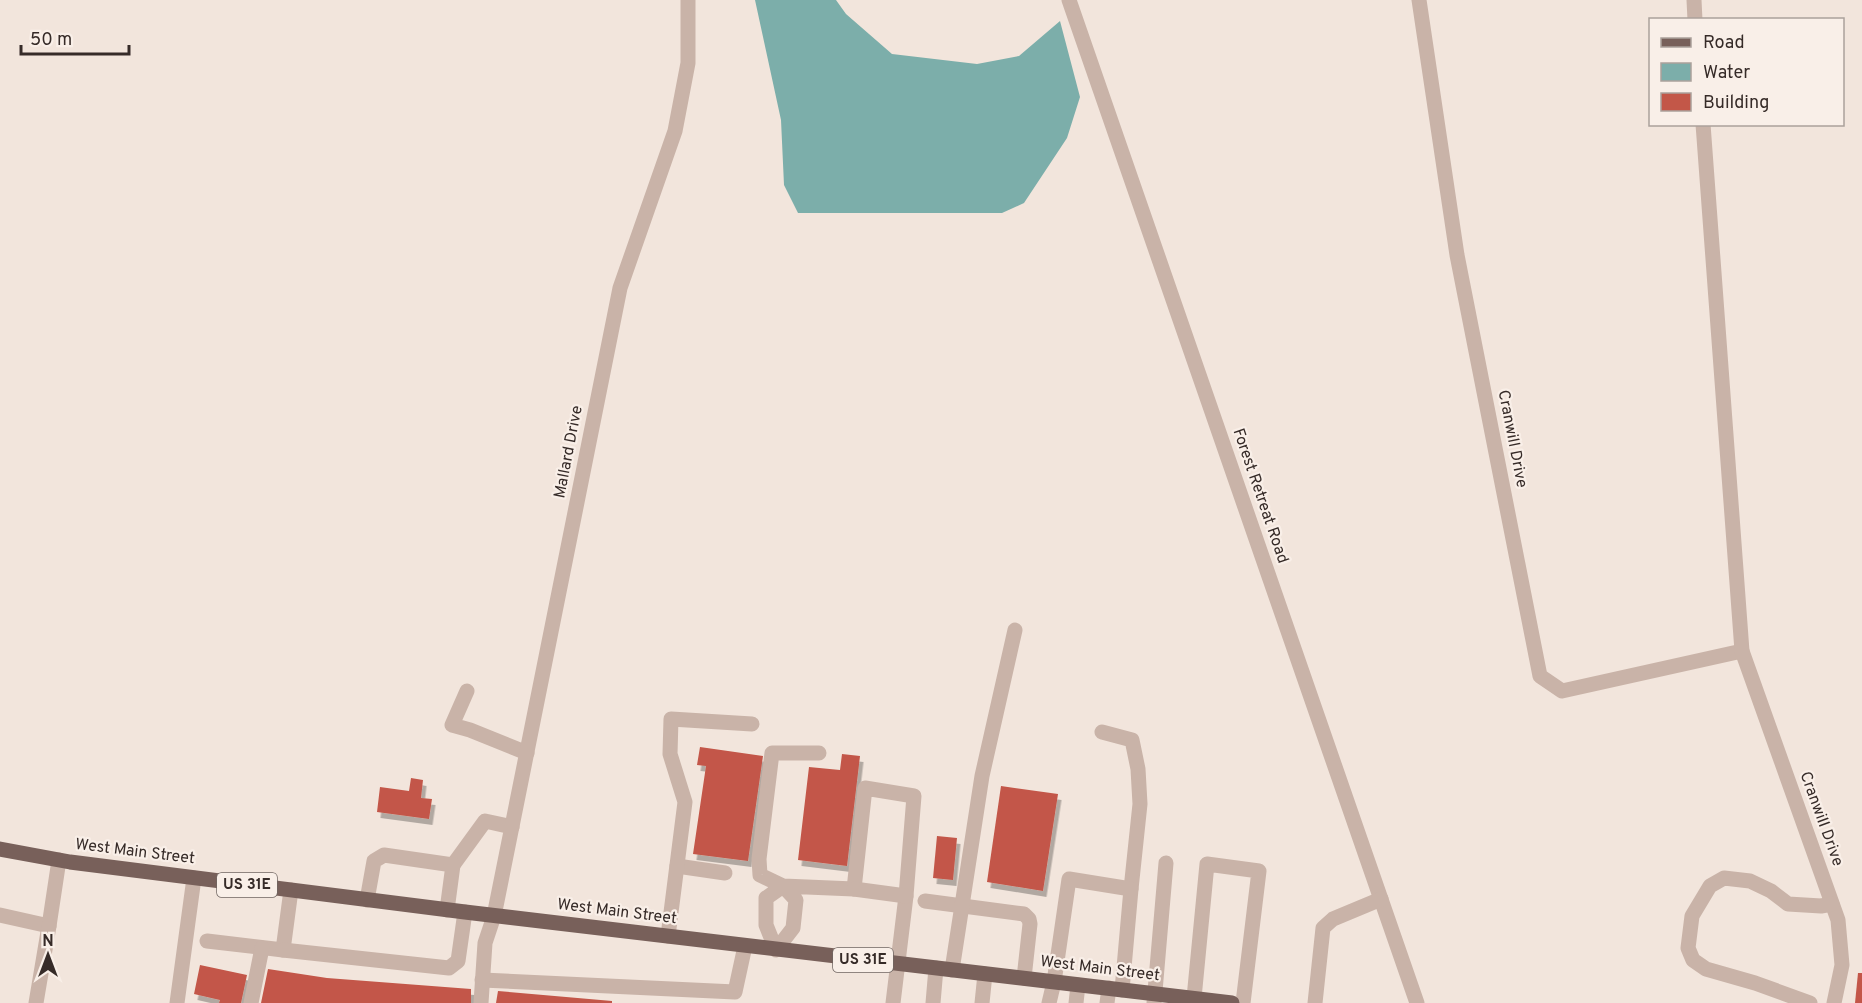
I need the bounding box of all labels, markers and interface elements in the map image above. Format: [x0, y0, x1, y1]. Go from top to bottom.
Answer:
scale bar [21, 18, 129, 56]
legend [1649, 18, 1844, 126]
text: 50 m [30, 29, 72, 52]
text: Road [1703, 32, 1745, 55]
text: Water [1703, 62, 1750, 85]
text: Building [1703, 92, 1769, 115]
street label: Cranwill Drive [1493, 388, 1531, 490]
street label: Mallard Drive [550, 404, 588, 500]
street label: Forest Retreat Road [1228, 426, 1292, 566]
street label: Cranwill Drive [1795, 769, 1847, 869]
street label: West Main Street [74, 835, 196, 869]
road number: US 31E [217, 873, 277, 897]
street label: West Main Street [556, 895, 678, 929]
north arrow [18, 925, 78, 985]
text: N [42, 932, 54, 952]
road number: US 31E [833, 948, 893, 972]
street label: West Main Street [1039, 952, 1161, 986]

